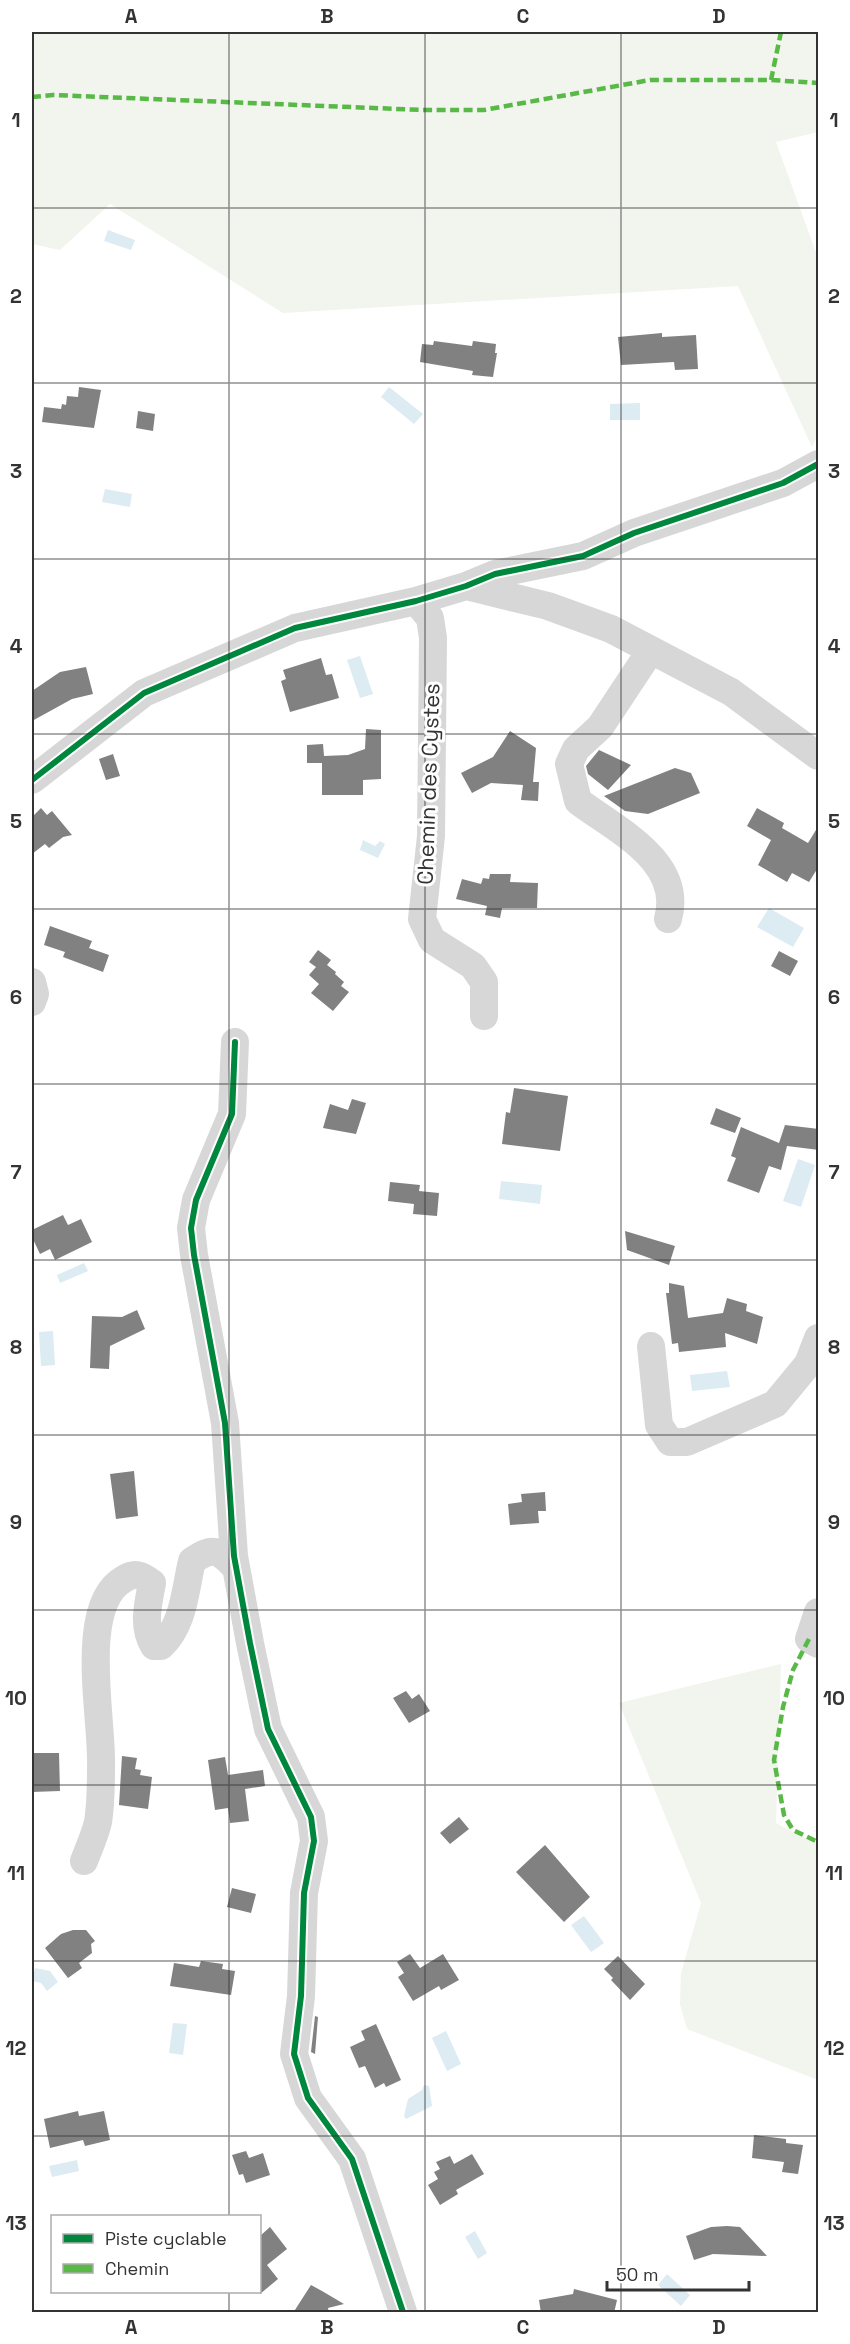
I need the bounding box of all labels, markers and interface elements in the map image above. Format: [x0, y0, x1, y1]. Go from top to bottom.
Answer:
text: A [125, 3, 138, 29]
text: B [320, 3, 334, 29]
text: C [517, 3, 530, 29]
text: D [712, 3, 726, 29]
text: 1 [11, 107, 21, 133]
text: 1 [829, 107, 839, 133]
text: 2 [10, 283, 22, 309]
text: 2 [828, 283, 840, 309]
text: 3 [10, 458, 22, 484]
text: 3 [828, 458, 840, 484]
text: 4 [10, 633, 23, 659]
text: 4 [828, 633, 841, 659]
street label: Chemin des Cystes [410, 683, 446, 885]
text: 5 [10, 808, 22, 834]
text: 5 [828, 808, 840, 834]
text: 6 [10, 984, 22, 1010]
text: 6 [828, 984, 840, 1010]
text: 7 [10, 1159, 22, 1185]
text: 7 [828, 1159, 840, 1185]
text: 8 [10, 1334, 22, 1360]
text: 8 [828, 1334, 840, 1360]
text: 9 [10, 1509, 22, 1535]
text: 9 [828, 1509, 840, 1535]
text: 10 [5, 1685, 27, 1711]
text: 10 [823, 1685, 845, 1711]
text: 11 [7, 1860, 25, 1886]
text: 11 [825, 1860, 843, 1886]
text: 12 [6, 2035, 27, 2061]
text: 12 [824, 2035, 845, 2061]
text: 13 [5, 2210, 27, 2236]
text: 13 [823, 2210, 845, 2236]
legend [51, 2215, 261, 2293]
text: Piste cyclable [105, 2227, 227, 2250]
scale bar [607, 2254, 750, 2292]
text: Chemin [105, 2257, 169, 2280]
text: 50 m [616, 2263, 658, 2286]
text: A [125, 2314, 138, 2340]
text: B [320, 2314, 334, 2340]
text: C [517, 2314, 530, 2340]
text: D [712, 2314, 726, 2340]

